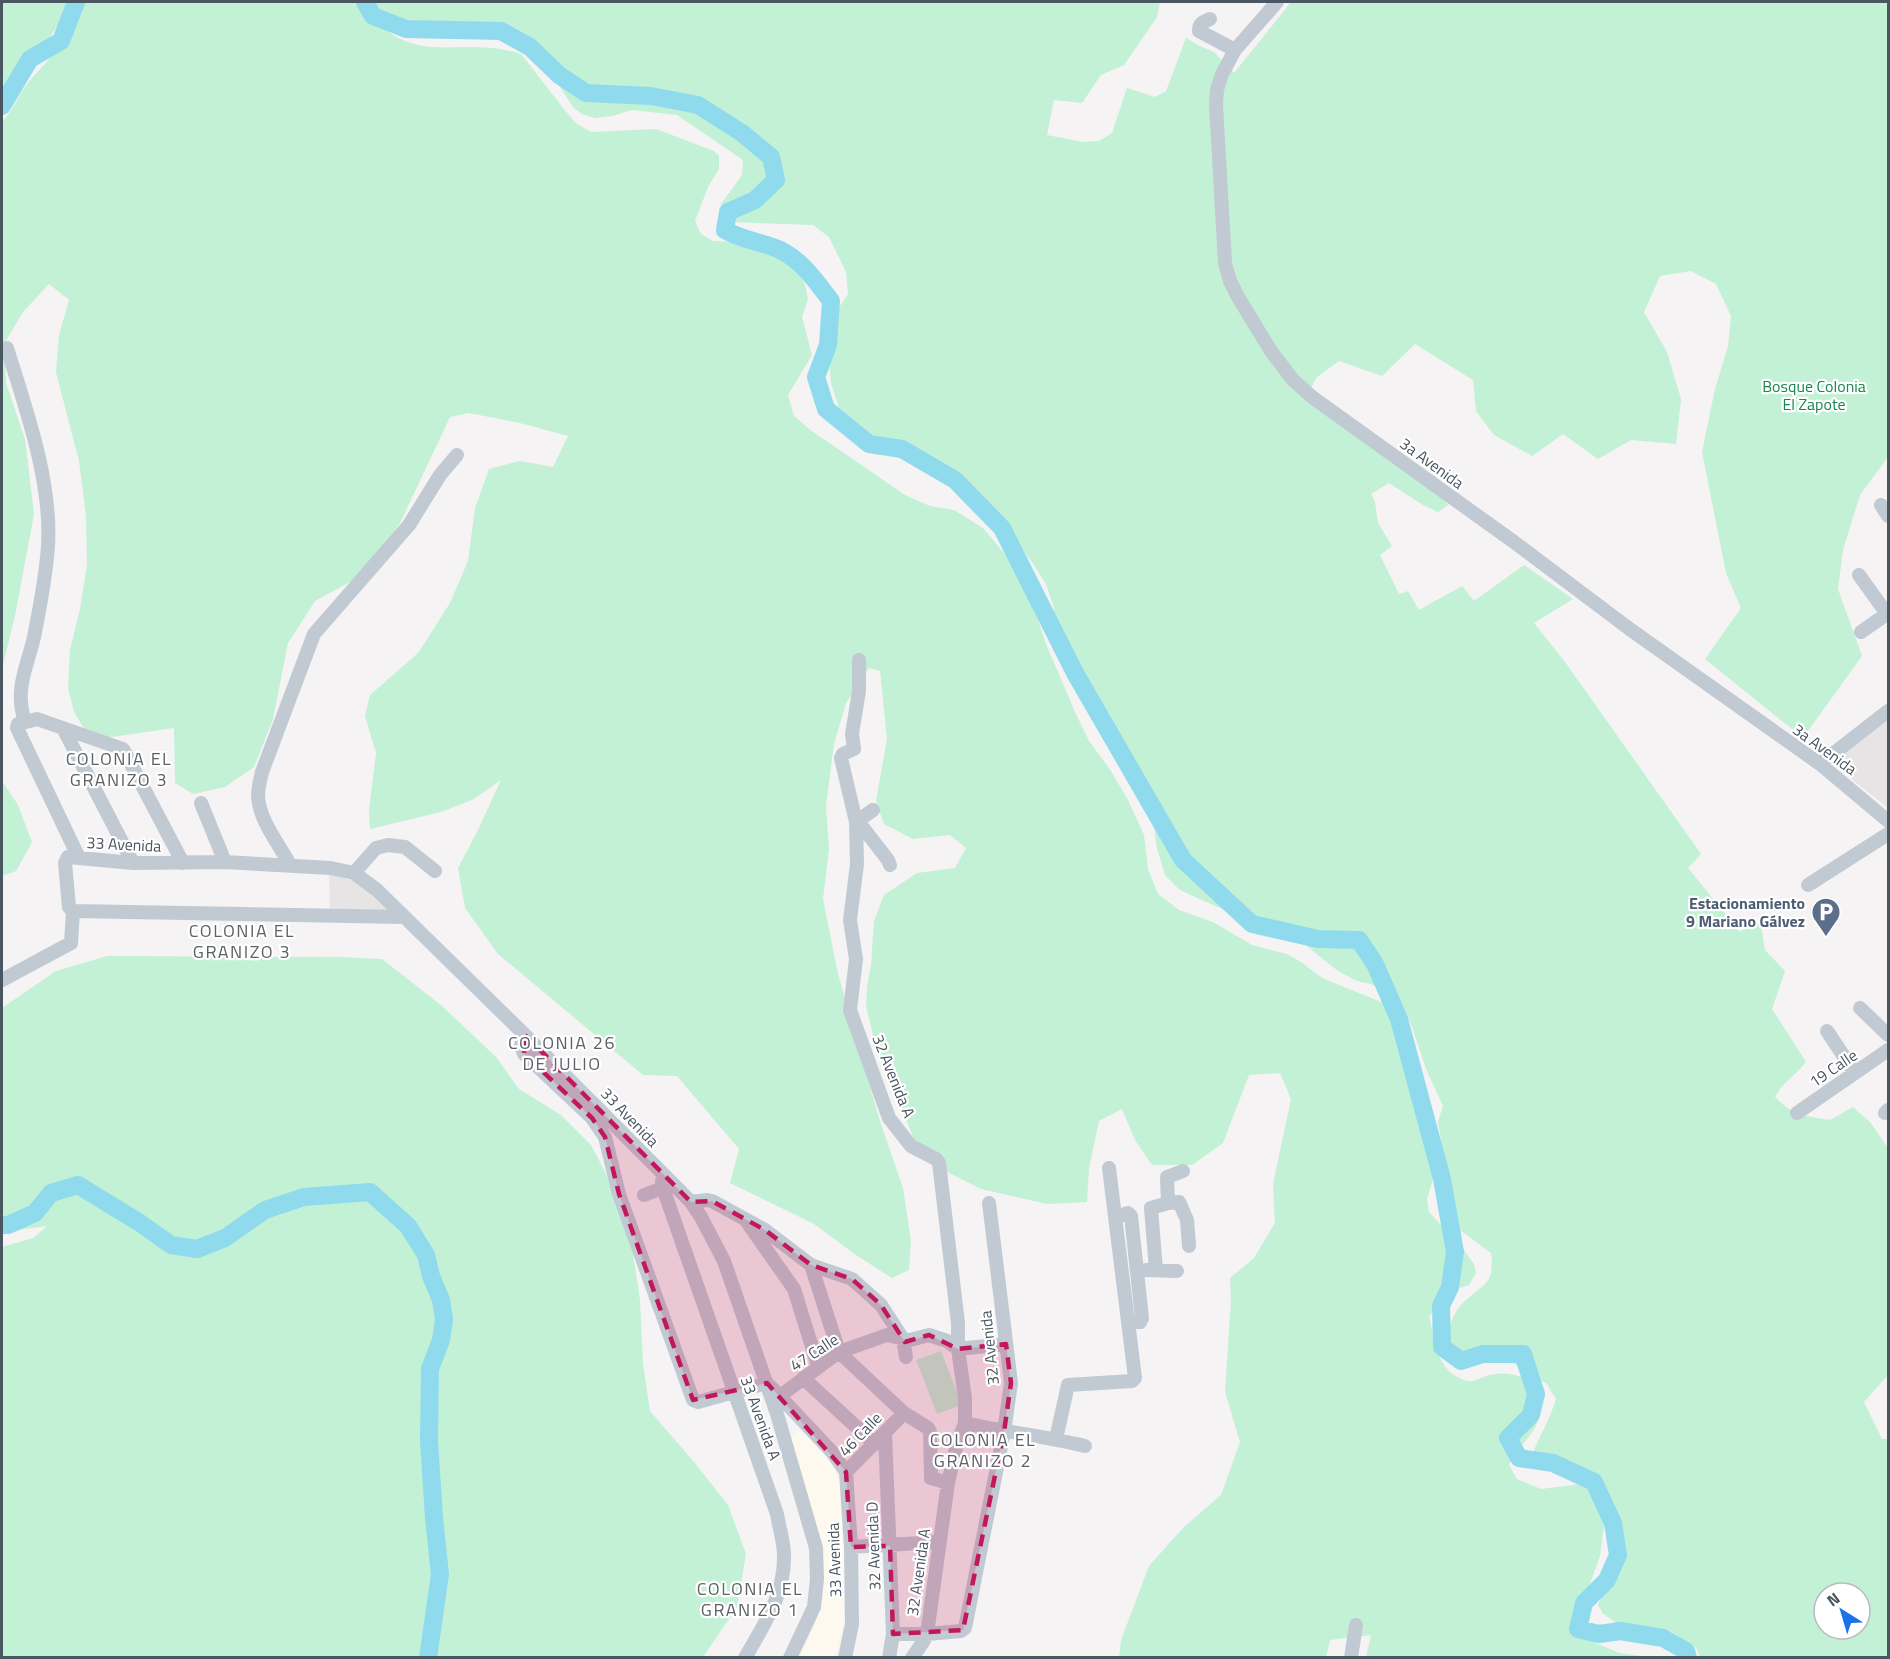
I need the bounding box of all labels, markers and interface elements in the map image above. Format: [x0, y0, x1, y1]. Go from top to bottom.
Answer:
park label: Bosque Colonia El Zapote [1762, 374, 1866, 416]
street label: 3a Avenida [1395, 432, 1469, 494]
street label: 3a Avenida [1788, 718, 1862, 780]
district label: COLONIA EL GRANIZO 3 [66, 745, 172, 793]
street label: 33 Avenida [86, 830, 162, 858]
place label: Estacionamiento 9 Mariano Gálvez [1686, 891, 1805, 933]
parking icon: Estacionamiento 9 Mariano Gálvez [1810, 896, 1842, 938]
district label: COLONIA EL GRANIZO 3 [189, 917, 295, 965]
district label: COLONIA 26 DE JULIO [508, 1029, 616, 1077]
street label: 32 Avenida A [866, 1031, 922, 1122]
street label: 19 Calle [1804, 1043, 1862, 1093]
street label: 33 Avenida [595, 1082, 665, 1152]
street label: 32 Avenida [973, 1309, 1005, 1387]
street label: 47 Calle [785, 1327, 843, 1377]
street label: 33 Avenida A [735, 1373, 787, 1464]
street label: 46 Calle [833, 1406, 887, 1462]
district label: COLONIA EL GRANIZO 2 [930, 1426, 1036, 1474]
street label: 32 Avenida D [859, 1501, 887, 1591]
street label: 33 Avenida [821, 1522, 847, 1598]
street label: 32 Avenida A [900, 1526, 936, 1617]
district label: COLONIA EL GRANIZO 1 [697, 1575, 803, 1623]
north arrow [1812, 1581, 1872, 1641]
text: N [1821, 1586, 1845, 1612]

